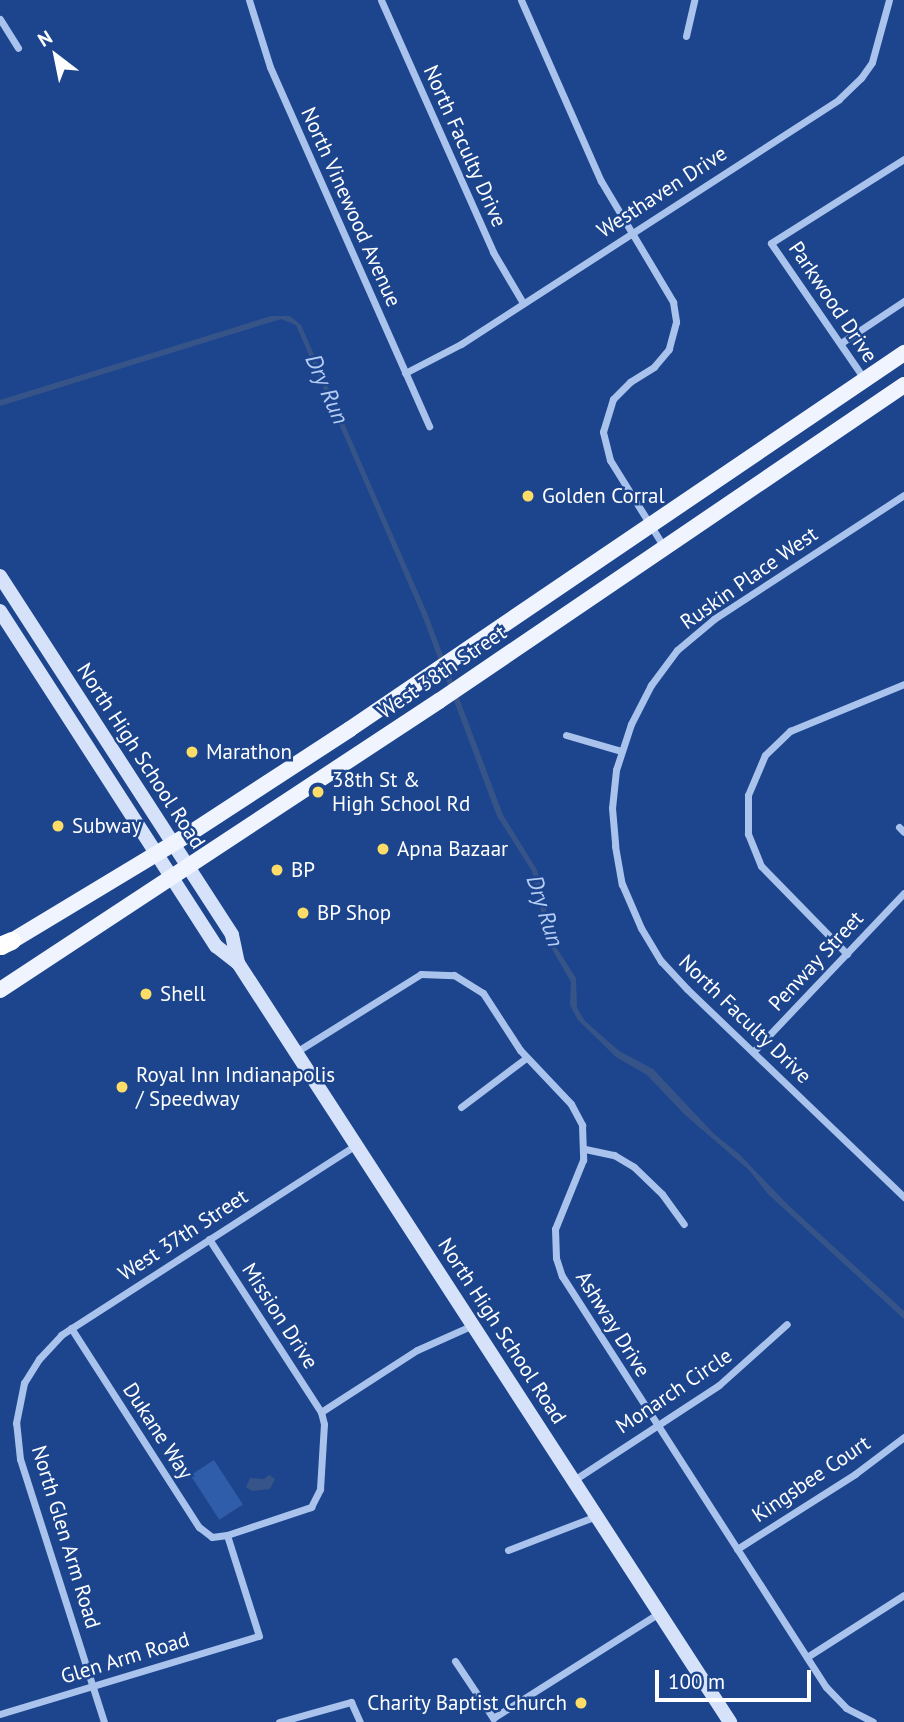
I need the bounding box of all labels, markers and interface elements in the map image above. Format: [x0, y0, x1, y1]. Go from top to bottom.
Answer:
north arrow [21, 21, 91, 91]
text: N [33, 25, 57, 52]
street label: North Faculty Drive [418, 61, 512, 231]
street label: North Vinewood Avenue [295, 103, 407, 311]
street label: Westhaven Drive [592, 141, 732, 243]
street label: Parkwood Drive [783, 237, 883, 367]
water label: Dry Run [299, 349, 355, 429]
place label: Golden Corral [542, 483, 665, 509]
marker: Golden Corral [520, 488, 536, 504]
street label: Ruskin Place West [675, 521, 823, 635]
street label: West 38th Street [373, 620, 511, 724]
street label: North High School Road [72, 658, 210, 854]
place label: Marathon [206, 739, 292, 765]
marker: Marathon [184, 744, 200, 760]
place label: 38th St & High School Rd [332, 767, 470, 817]
marker: 38th St & High School Rd [310, 784, 326, 800]
place label: Subway [72, 813, 141, 839]
marker: Subway [50, 818, 66, 834]
place label: Apna Bazaar [397, 836, 508, 862]
marker: Apna Bazaar [375, 841, 391, 857]
place label: BP [291, 857, 315, 883]
marker: BP [269, 862, 285, 878]
water label: Dry Run [520, 871, 570, 951]
place label: BP Shop [317, 900, 392, 926]
marker: BP Shop [295, 905, 311, 921]
street label: Penway Street [763, 906, 869, 1016]
street label: North Faculty Drive [673, 949, 817, 1089]
place label: Shell [160, 981, 206, 1007]
marker: Shell [138, 986, 154, 1002]
place label: Royal Inn Indianapolis / Speedway [136, 1062, 335, 1112]
marker: Royal Inn Indianapolis / Speedway [114, 1079, 130, 1095]
street label: West 37th Street [114, 1184, 252, 1286]
street label: North High School Road [433, 1233, 571, 1429]
street label: Mission Drive [236, 1258, 324, 1374]
street label: Ashway Drive [570, 1266, 656, 1382]
street label: Monarch Circle [611, 1343, 737, 1439]
street label: Dukane Way [117, 1378, 199, 1484]
street label: Kingsbee Court [747, 1430, 875, 1528]
street label: North Glen Arm Road [26, 1442, 106, 1632]
street label: Glen Arm Road [58, 1626, 192, 1690]
scale bar [659, 1656, 815, 1700]
text: 100 m [668, 1668, 725, 1695]
place label: Charity Baptist Church [367, 1690, 567, 1716]
marker: Charity Baptist Church [573, 1695, 589, 1711]

